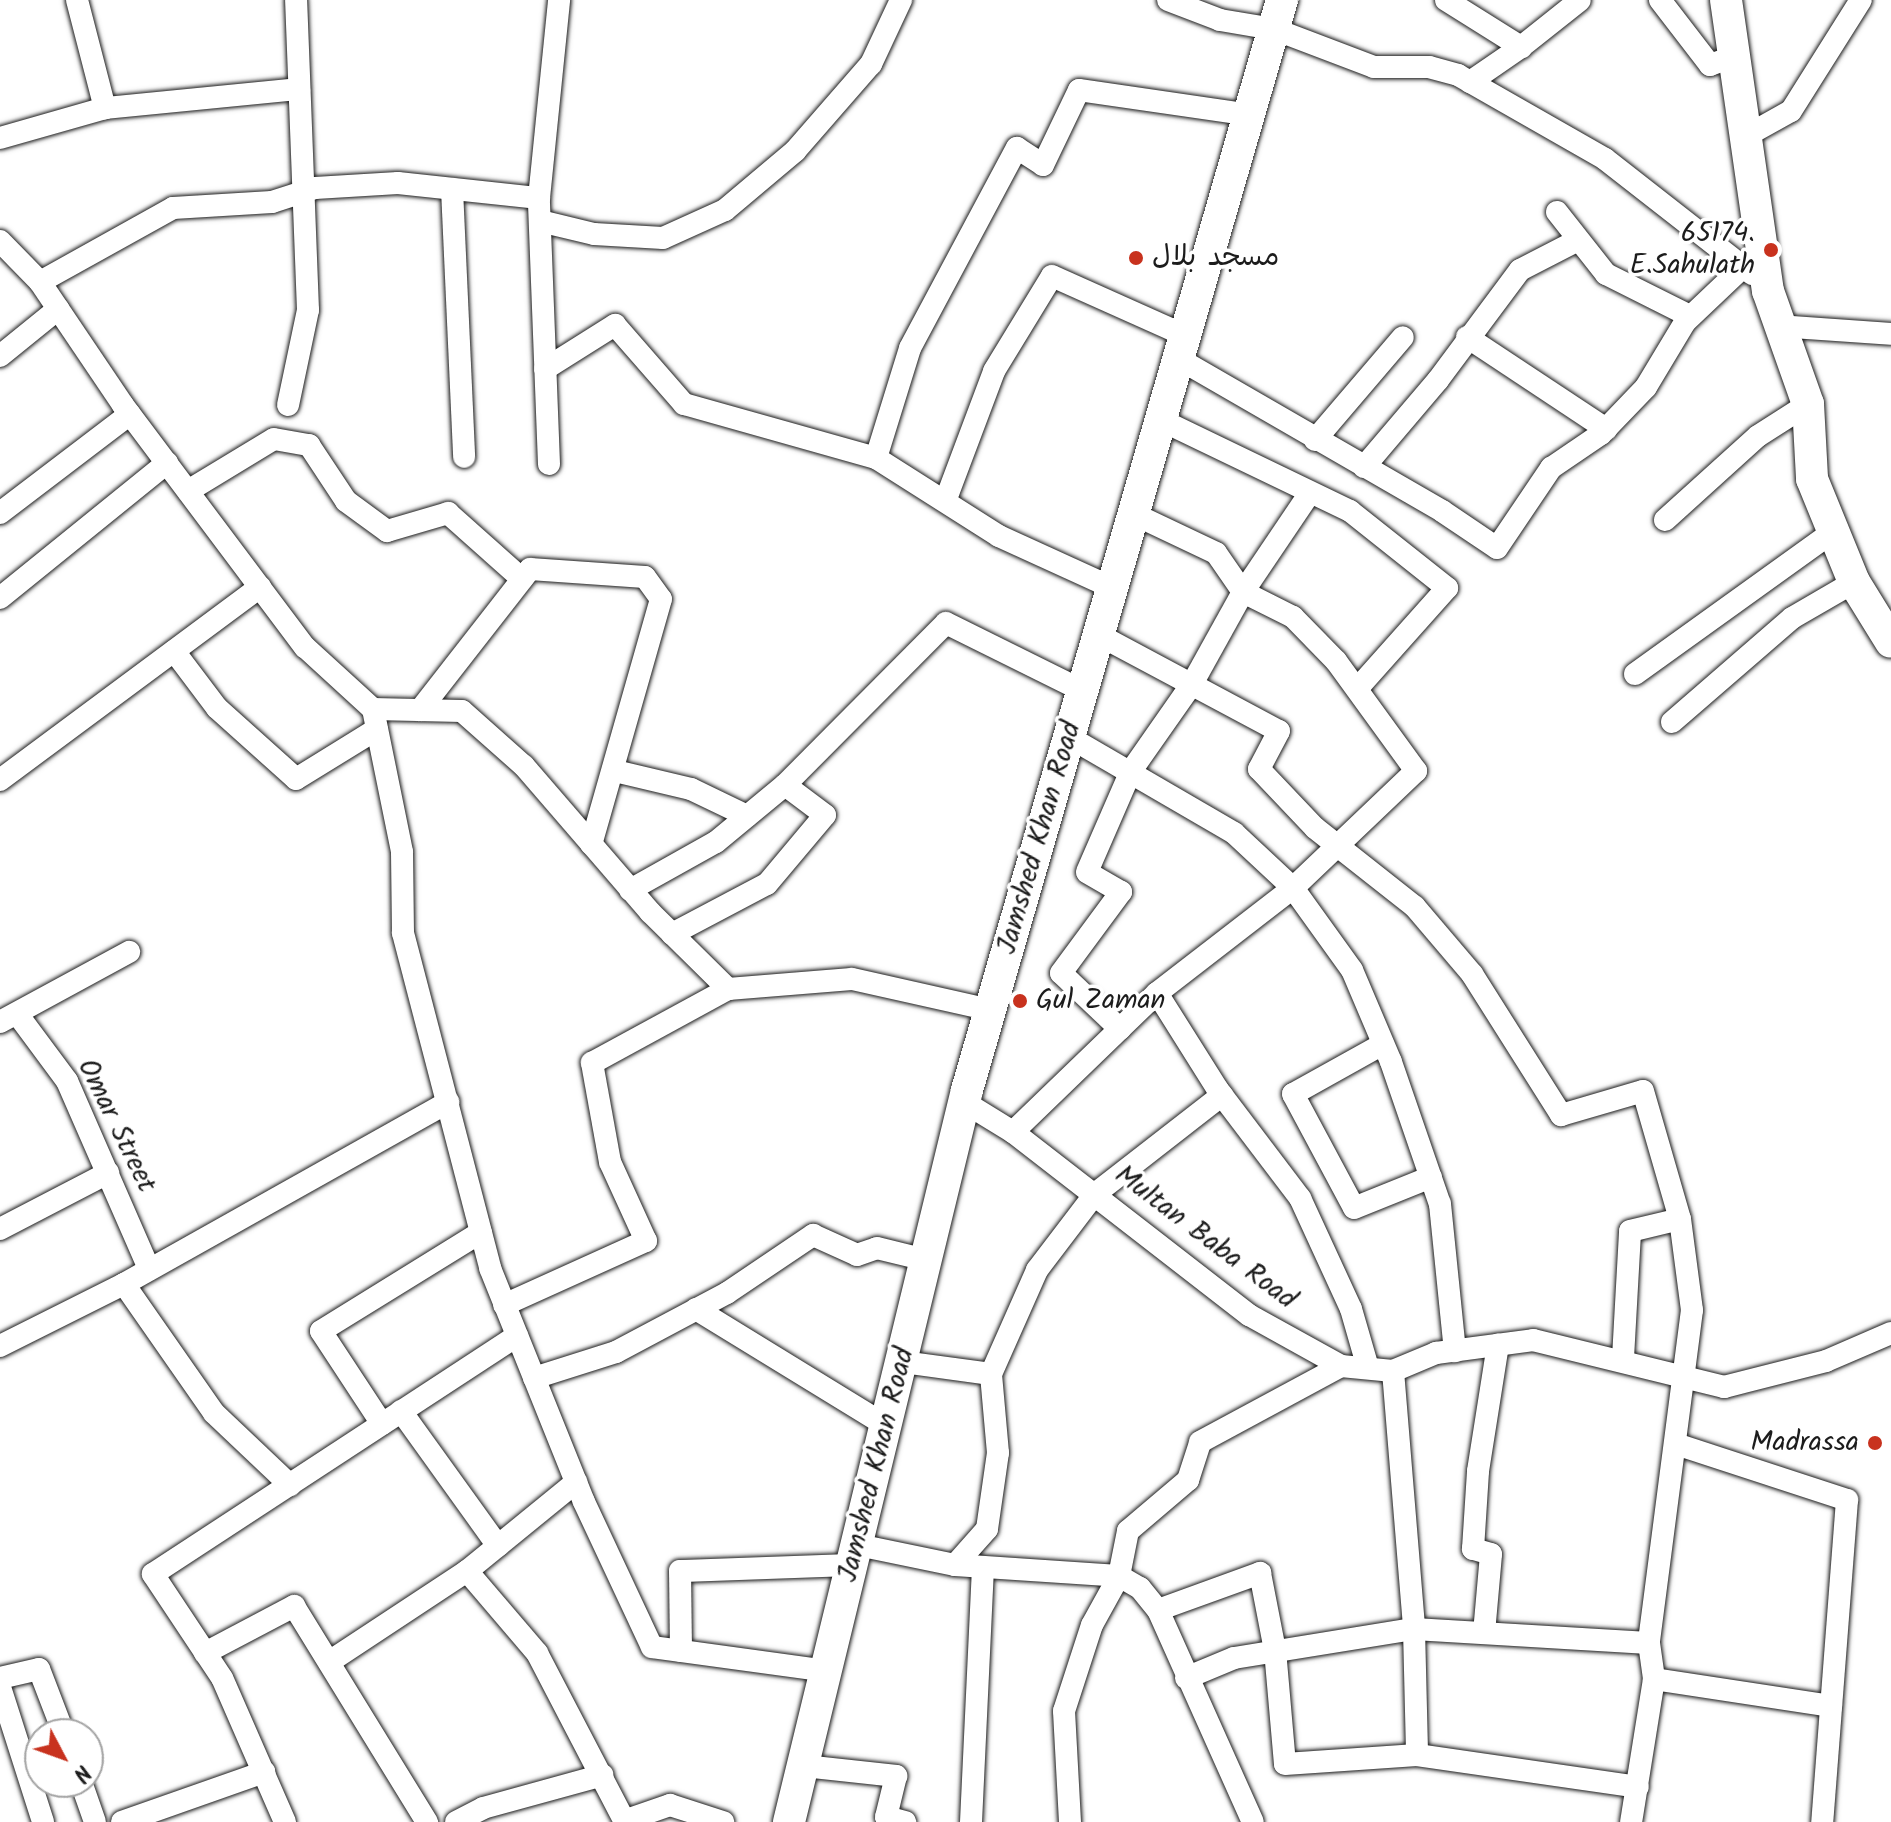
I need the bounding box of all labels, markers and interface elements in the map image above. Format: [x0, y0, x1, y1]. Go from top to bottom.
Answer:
place label: 65174. E.Sahulath [1630, 217, 1755, 283]
place label: مسجد بلال [1152, 241, 1279, 275]
marker: 65174. E.Sahulath [1762, 241, 1780, 259]
marker: مسجد بلال [1127, 249, 1145, 267]
street label: Jamshed Khan Road [991, 718, 1089, 958]
place label: Gul Zaman [1036, 984, 1165, 1018]
marker: Gul Zaman [1011, 992, 1029, 1010]
street label: Omar Street [69, 1054, 163, 1198]
street label: Multan Baba Road [1108, 1159, 1302, 1317]
street label: Jamshed Khan Road [832, 1344, 922, 1586]
place label: Madrassa [1750, 1426, 1859, 1460]
marker: Madrassa [1866, 1434, 1884, 1452]
north arrow [24, 1718, 104, 1798]
text: N [63, 1756, 99, 1789]

